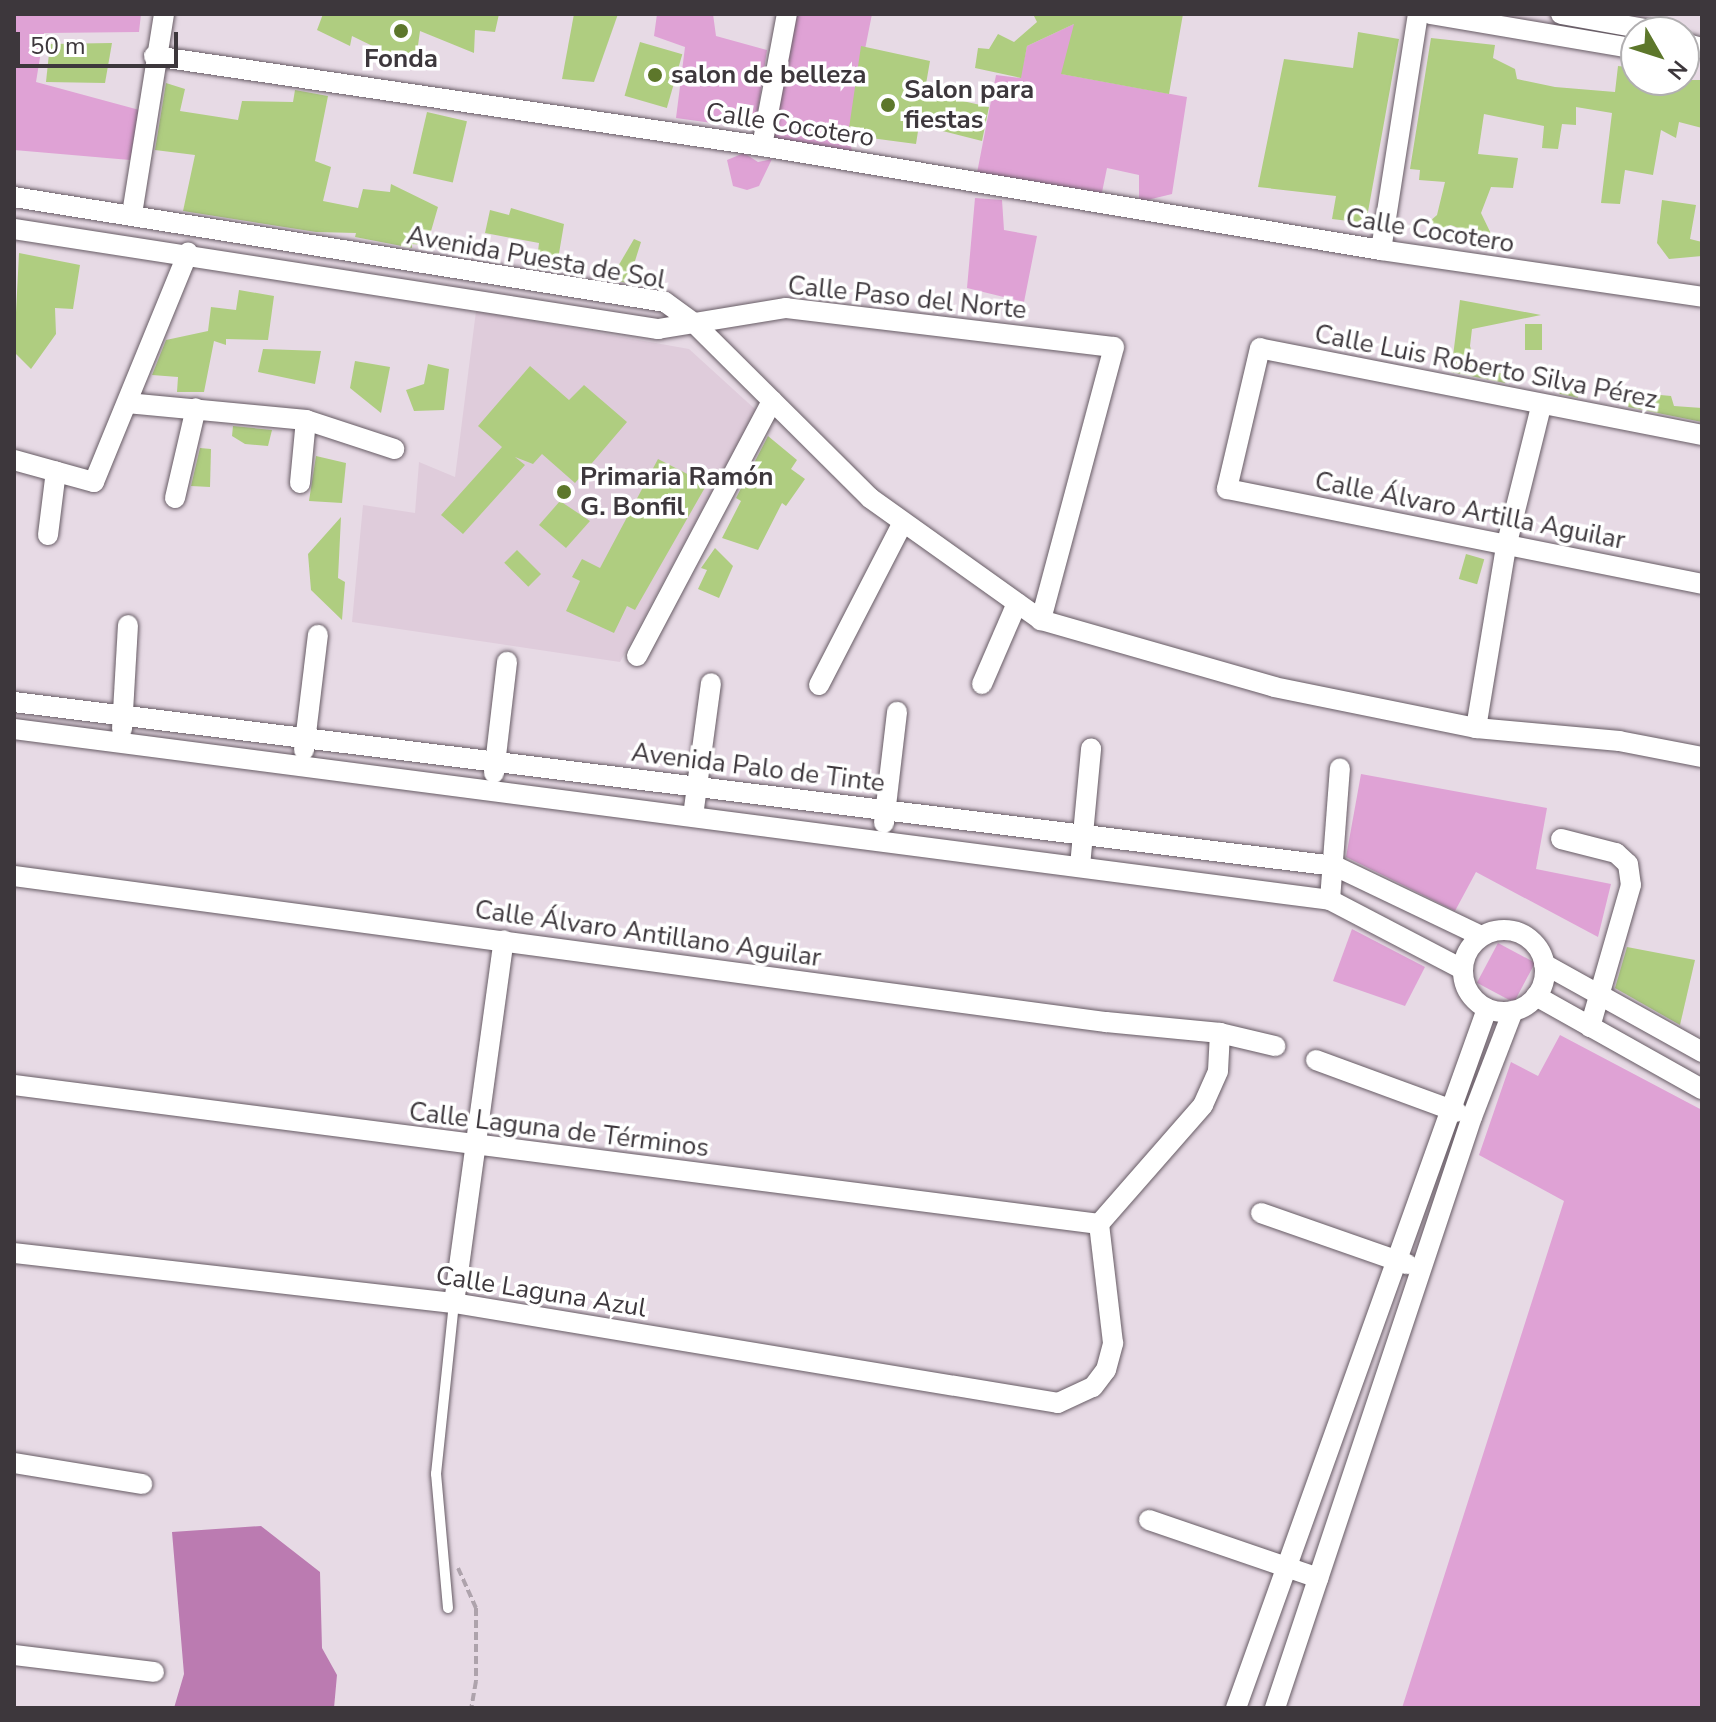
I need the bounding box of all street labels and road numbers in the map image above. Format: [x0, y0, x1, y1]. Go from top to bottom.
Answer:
street label: Calle Cocotero [704, 96, 876, 154]
street label: Calle Cocotero [1344, 202, 1516, 260]
street label: Avenida Puesta de Sol [404, 220, 668, 296]
street label: Calle Paso del Norte [786, 270, 1028, 326]
street label: Calle Luis Roberto Silva Pérez [1312, 318, 1660, 416]
street label: Calle Álvaro Artilla Aguilar [1312, 466, 1628, 556]
street label: Avenida Palo de Tinte [630, 737, 886, 799]
street label: Calle Álvaro Antillano Aguilar [473, 894, 823, 974]
street label: Calle Laguna de Términos [407, 1096, 711, 1164]
street label: Calle Laguna Azul [433, 1260, 649, 1324]

